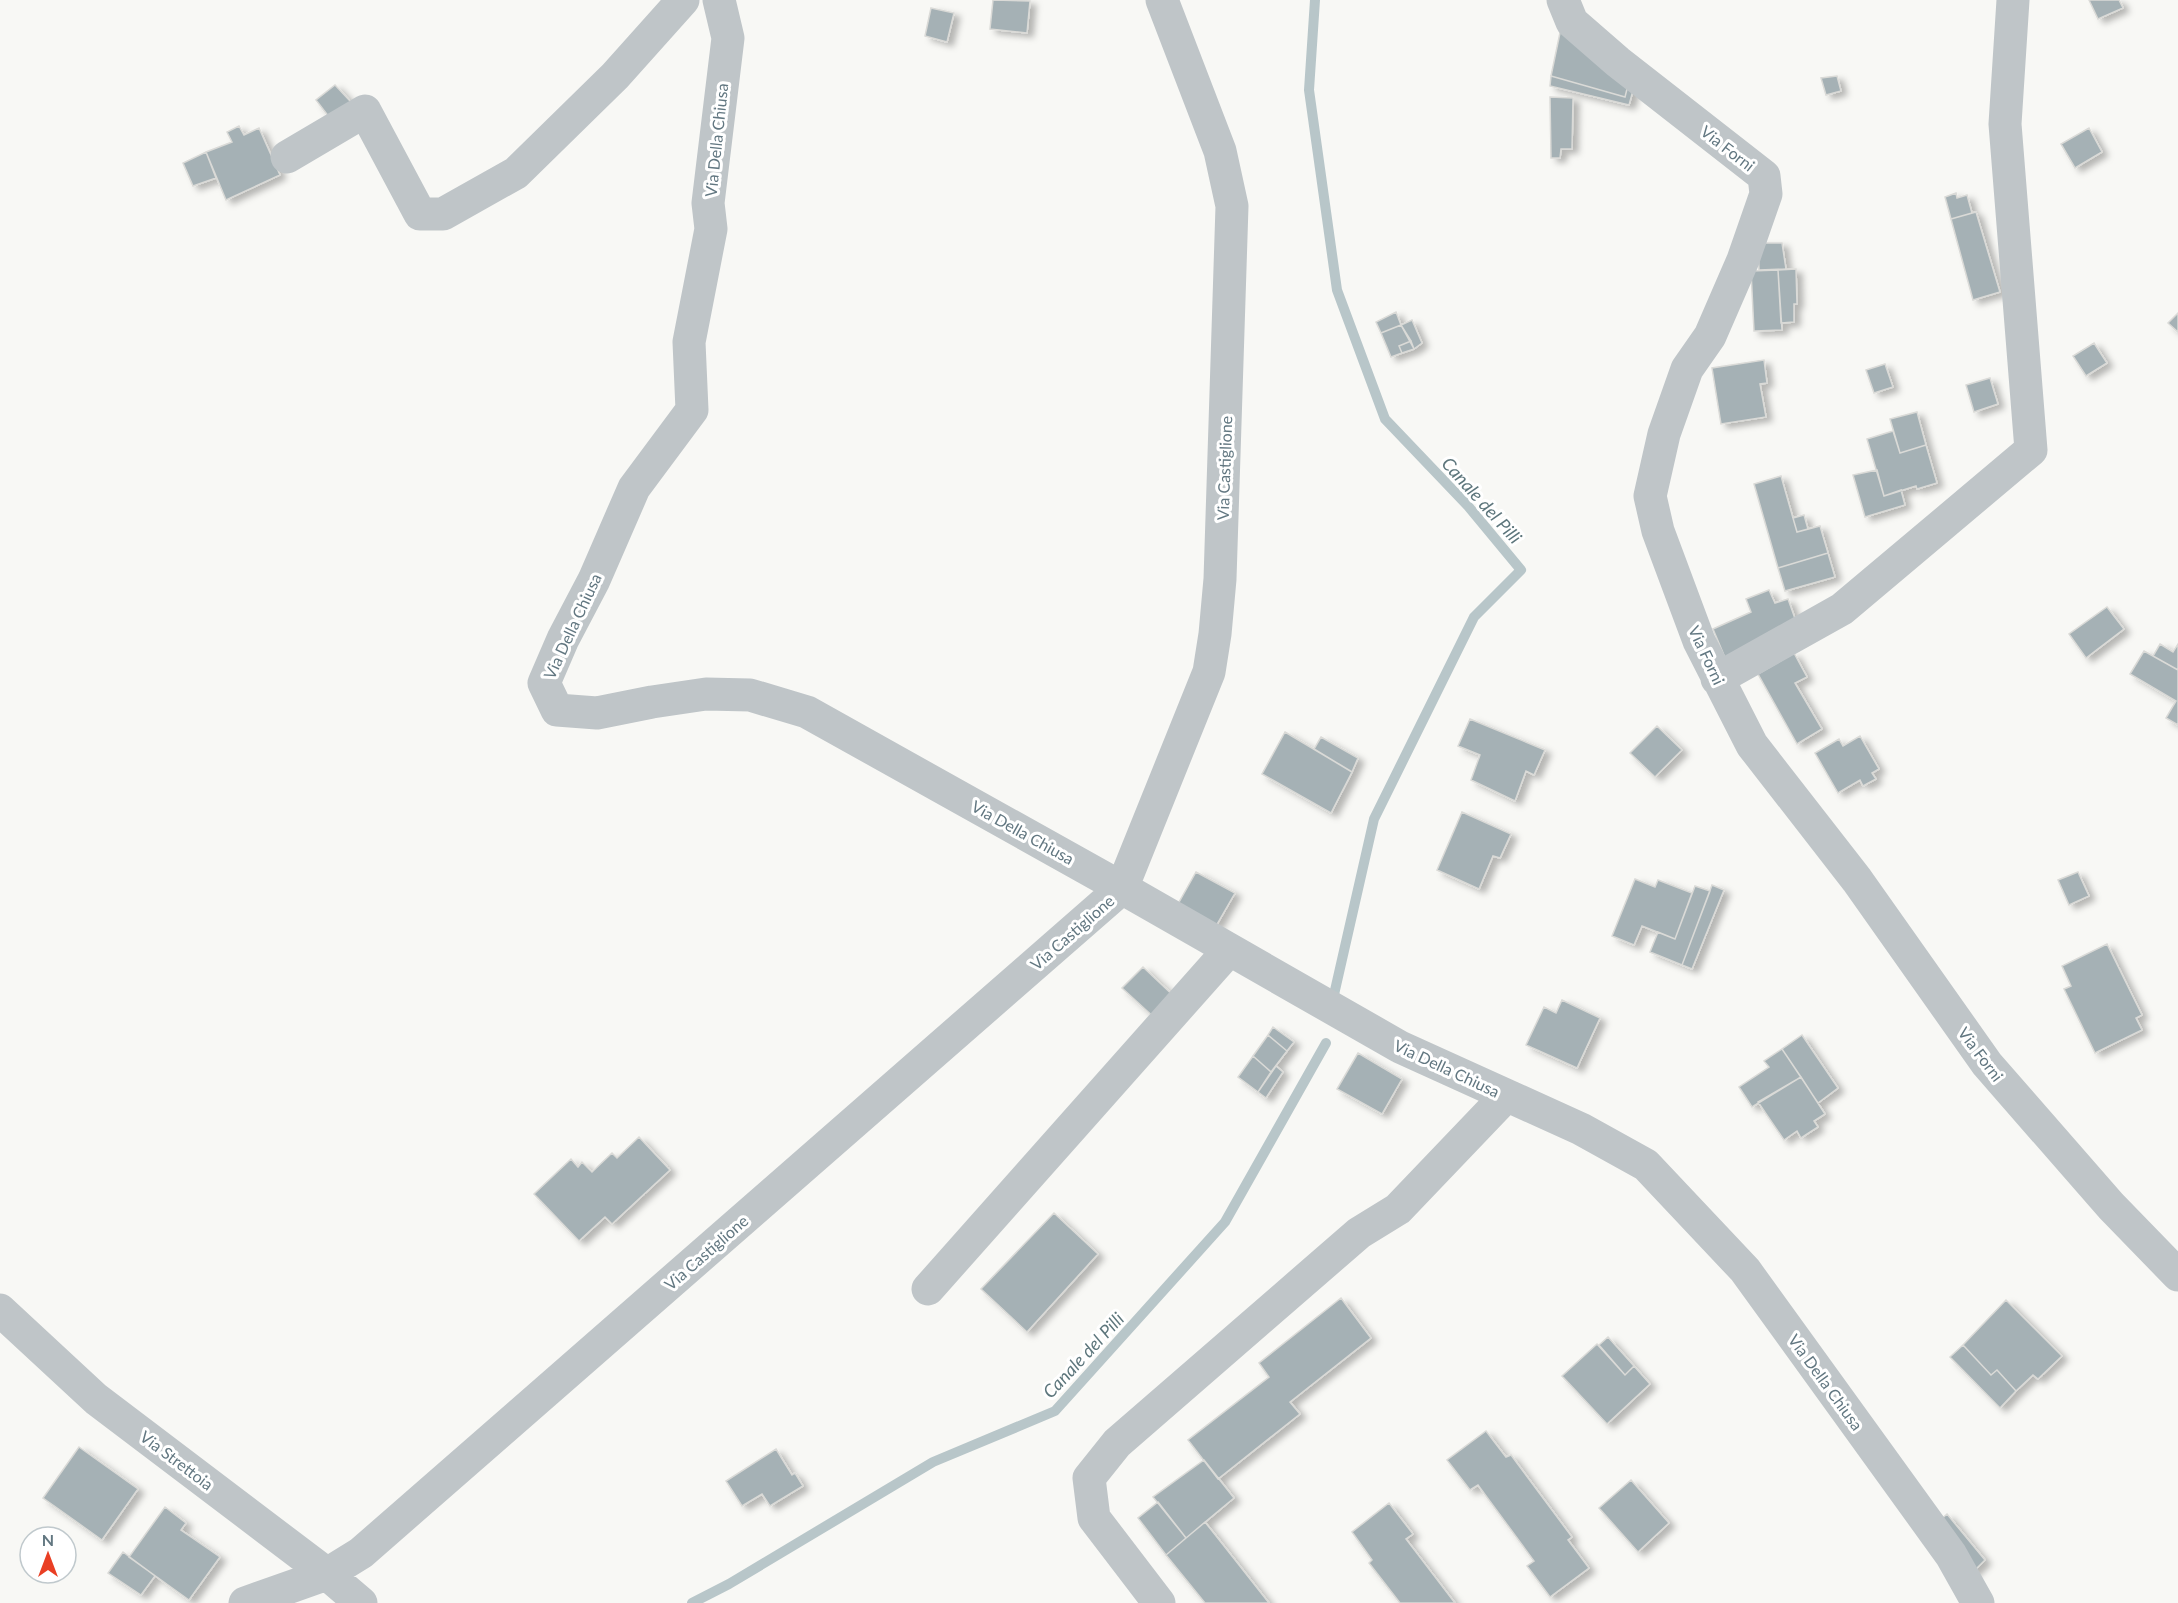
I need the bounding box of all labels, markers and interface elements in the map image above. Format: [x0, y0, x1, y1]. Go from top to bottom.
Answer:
street label: Via Della Chiusa [701, 82, 731, 198]
street label: Via Forni [1697, 121, 1759, 175]
street label: Via Castiglione [1213, 415, 1235, 521]
water label: Canale del Pilli [1437, 452, 1527, 548]
street label: Via Della Chiusa [539, 570, 605, 682]
street label: Via Forni [1685, 623, 1729, 687]
street label: Via Della Chiusa [968, 796, 1078, 868]
street label: Via Castiglione [1026, 891, 1118, 973]
street label: Via Forni [1955, 1023, 2007, 1085]
street label: Via Della Chiusa [1391, 1035, 1503, 1101]
street label: Via Castiglione [660, 1211, 752, 1293]
water label: Canale del Pilli [1038, 1308, 1128, 1402]
street label: Via Della Chiusa [1785, 1330, 1867, 1434]
street label: Via Strettoia [137, 1426, 217, 1494]
north arrow [18, 1525, 78, 1585]
text: N [42, 1530, 54, 1549]

